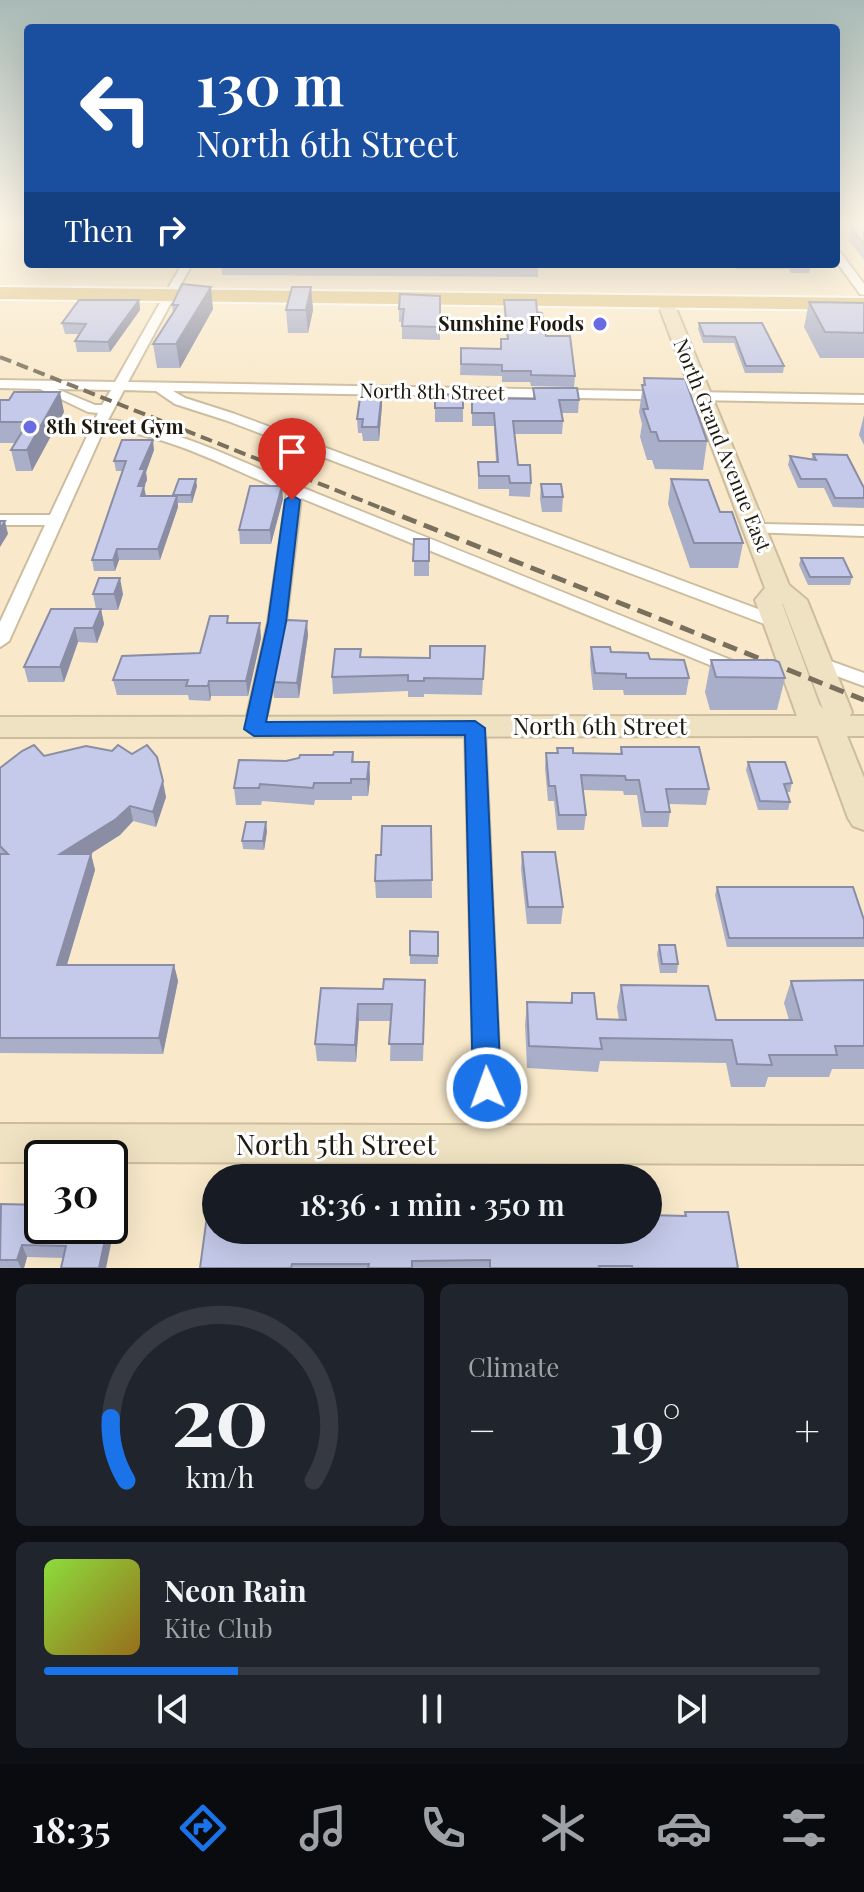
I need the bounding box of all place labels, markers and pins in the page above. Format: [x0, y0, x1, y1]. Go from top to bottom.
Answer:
place label: Sunshine Foods [438, 309, 584, 336]
marker: Sunshine Foods [591, 315, 609, 333]
place label: 8th Street Gym [46, 412, 184, 439]
marker: 8th Street Gym [21, 418, 39, 436]
pin [258, 418, 326, 500]

